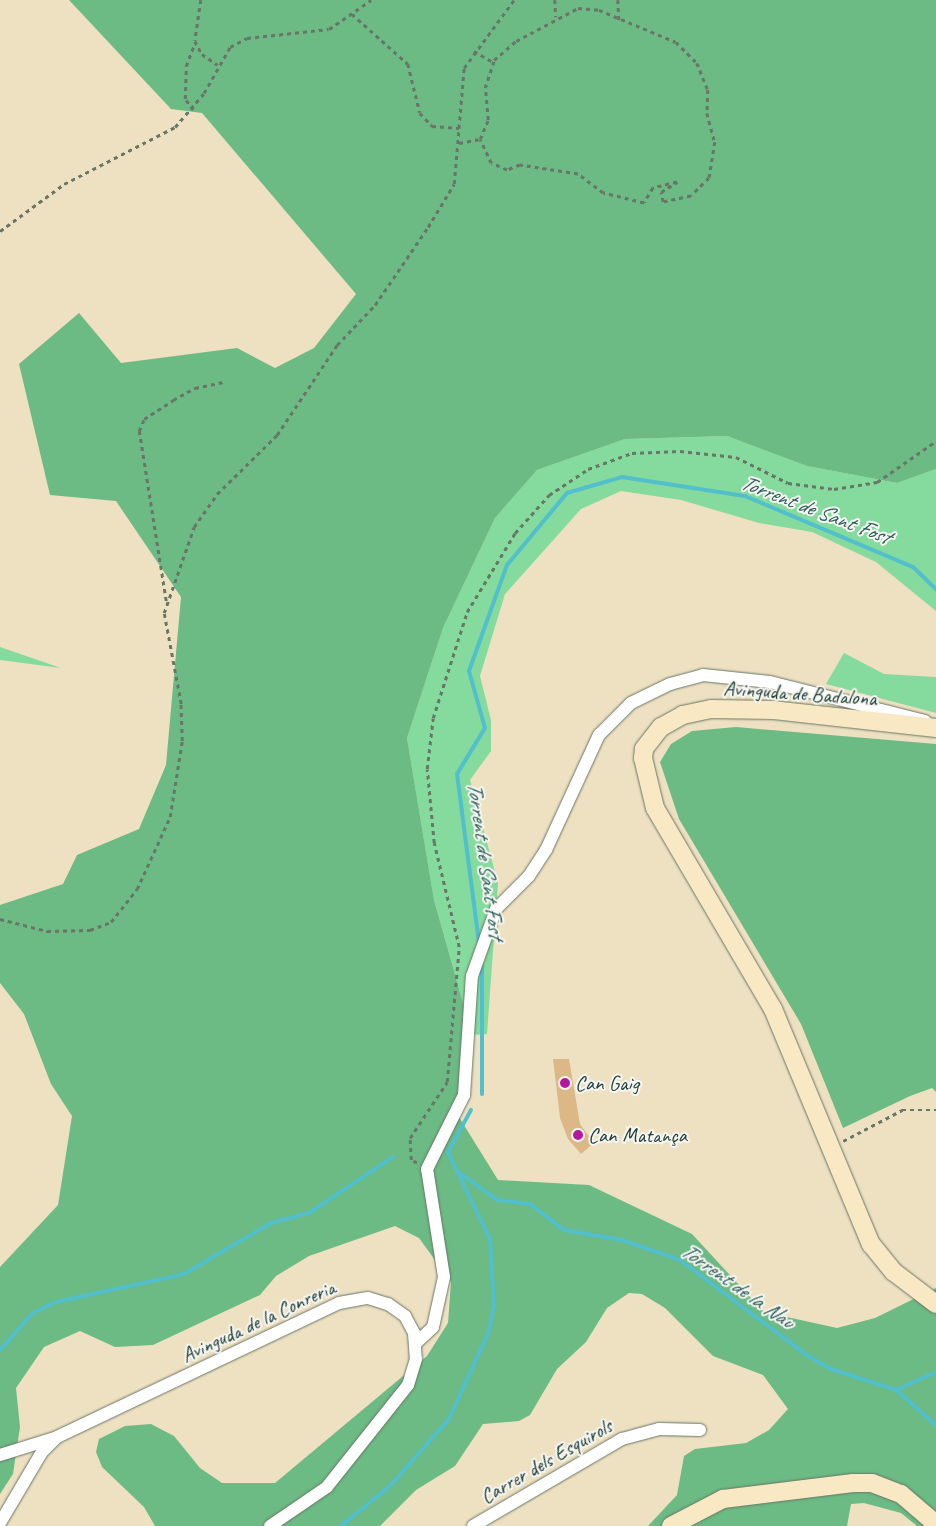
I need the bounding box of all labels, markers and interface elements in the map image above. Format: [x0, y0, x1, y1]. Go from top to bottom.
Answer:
water label: Torrent de Sant Fost [737, 470, 893, 550]
street label: Avinguda de Badalona [722, 675, 878, 711]
water label: Torrent de Sant Fost [461, 780, 509, 940]
place label: Can Gaig [575, 1070, 639, 1096]
marker: Can Gaig [559, 1077, 571, 1089]
place label: Can Matança [588, 1122, 687, 1148]
marker: Can Matança [572, 1129, 584, 1141]
water label: Torrent de la Nau [675, 1237, 799, 1335]
street label: Avinguda de la Conreria [177, 1274, 339, 1368]
street label: Carrer dels Esquirols [476, 1413, 616, 1509]

